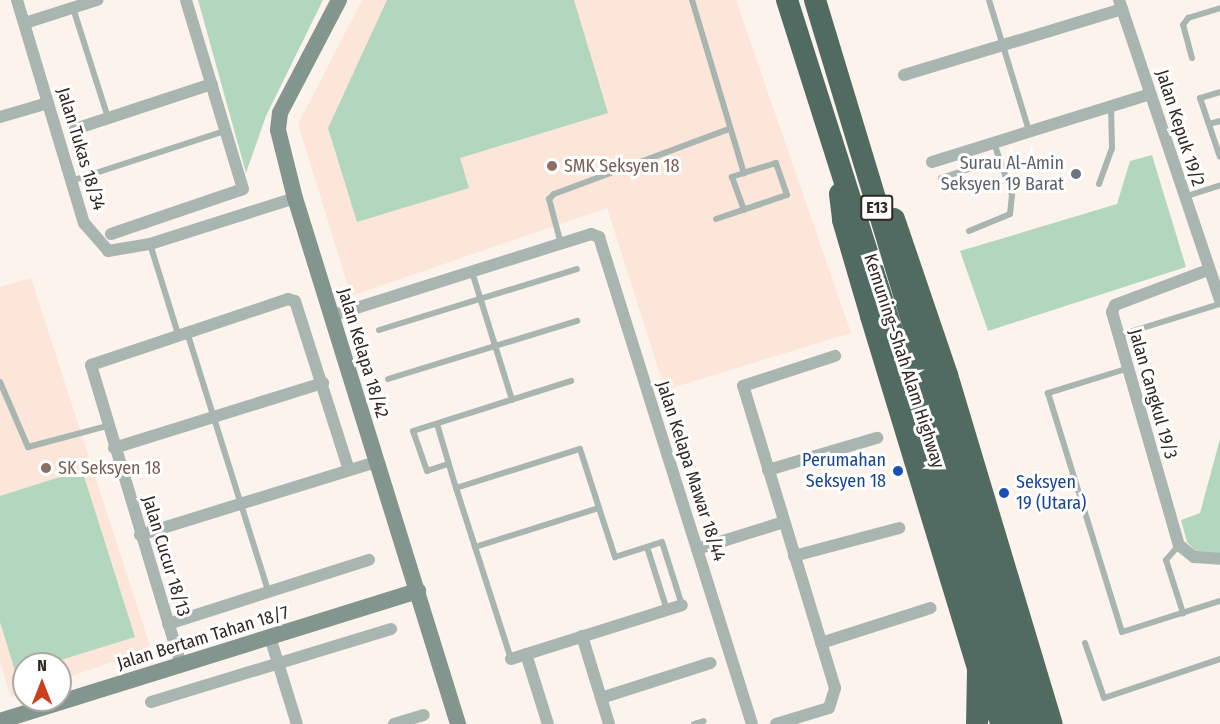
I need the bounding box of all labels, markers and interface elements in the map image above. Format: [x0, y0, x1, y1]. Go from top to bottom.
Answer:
street label: Jalan Kepuk 19/2 [1151, 67, 1209, 189]
street label: Jalan Tukas 18/34 [52, 85, 110, 213]
place label: Surau Al-Amin Seksyen 19 Barat [941, 153, 1064, 195]
place label: SMK Seksyen 18 [564, 155, 679, 177]
marker: SMK Seksyen 18 [545, 159, 559, 173]
marker: Surau Al-Amin Seksyen 19 Barat [1069, 167, 1083, 181]
road number: E13 [859, 195, 895, 221]
street label: Kemuning–Shah Alam Highway [859, 251, 949, 471]
street label: Jalan Kelapa 18/42 [333, 285, 393, 421]
street label: Jalan Cangkul 19/3 [1124, 327, 1182, 461]
street label: Jalan Kelapa Mawar 18/44 [652, 378, 730, 564]
place label: Perumahan Seksyen 18 [802, 450, 886, 492]
place label: SK Seksyen 18 [58, 457, 161, 479]
marker: SK Seksyen 18 [39, 461, 53, 475]
marker: Perumahan Seksyen 18 [891, 464, 905, 478]
place label: Seksyen 19 (Utara) [1016, 472, 1086, 514]
marker: Seksyen 19 (Utara) [997, 486, 1011, 500]
street label: Jalan Cucur 18/13 [137, 493, 195, 619]
street label: Jalan Bertam Tahan 18/7 [115, 602, 291, 674]
north arrow [12, 652, 72, 712]
text: N [37, 656, 47, 675]

